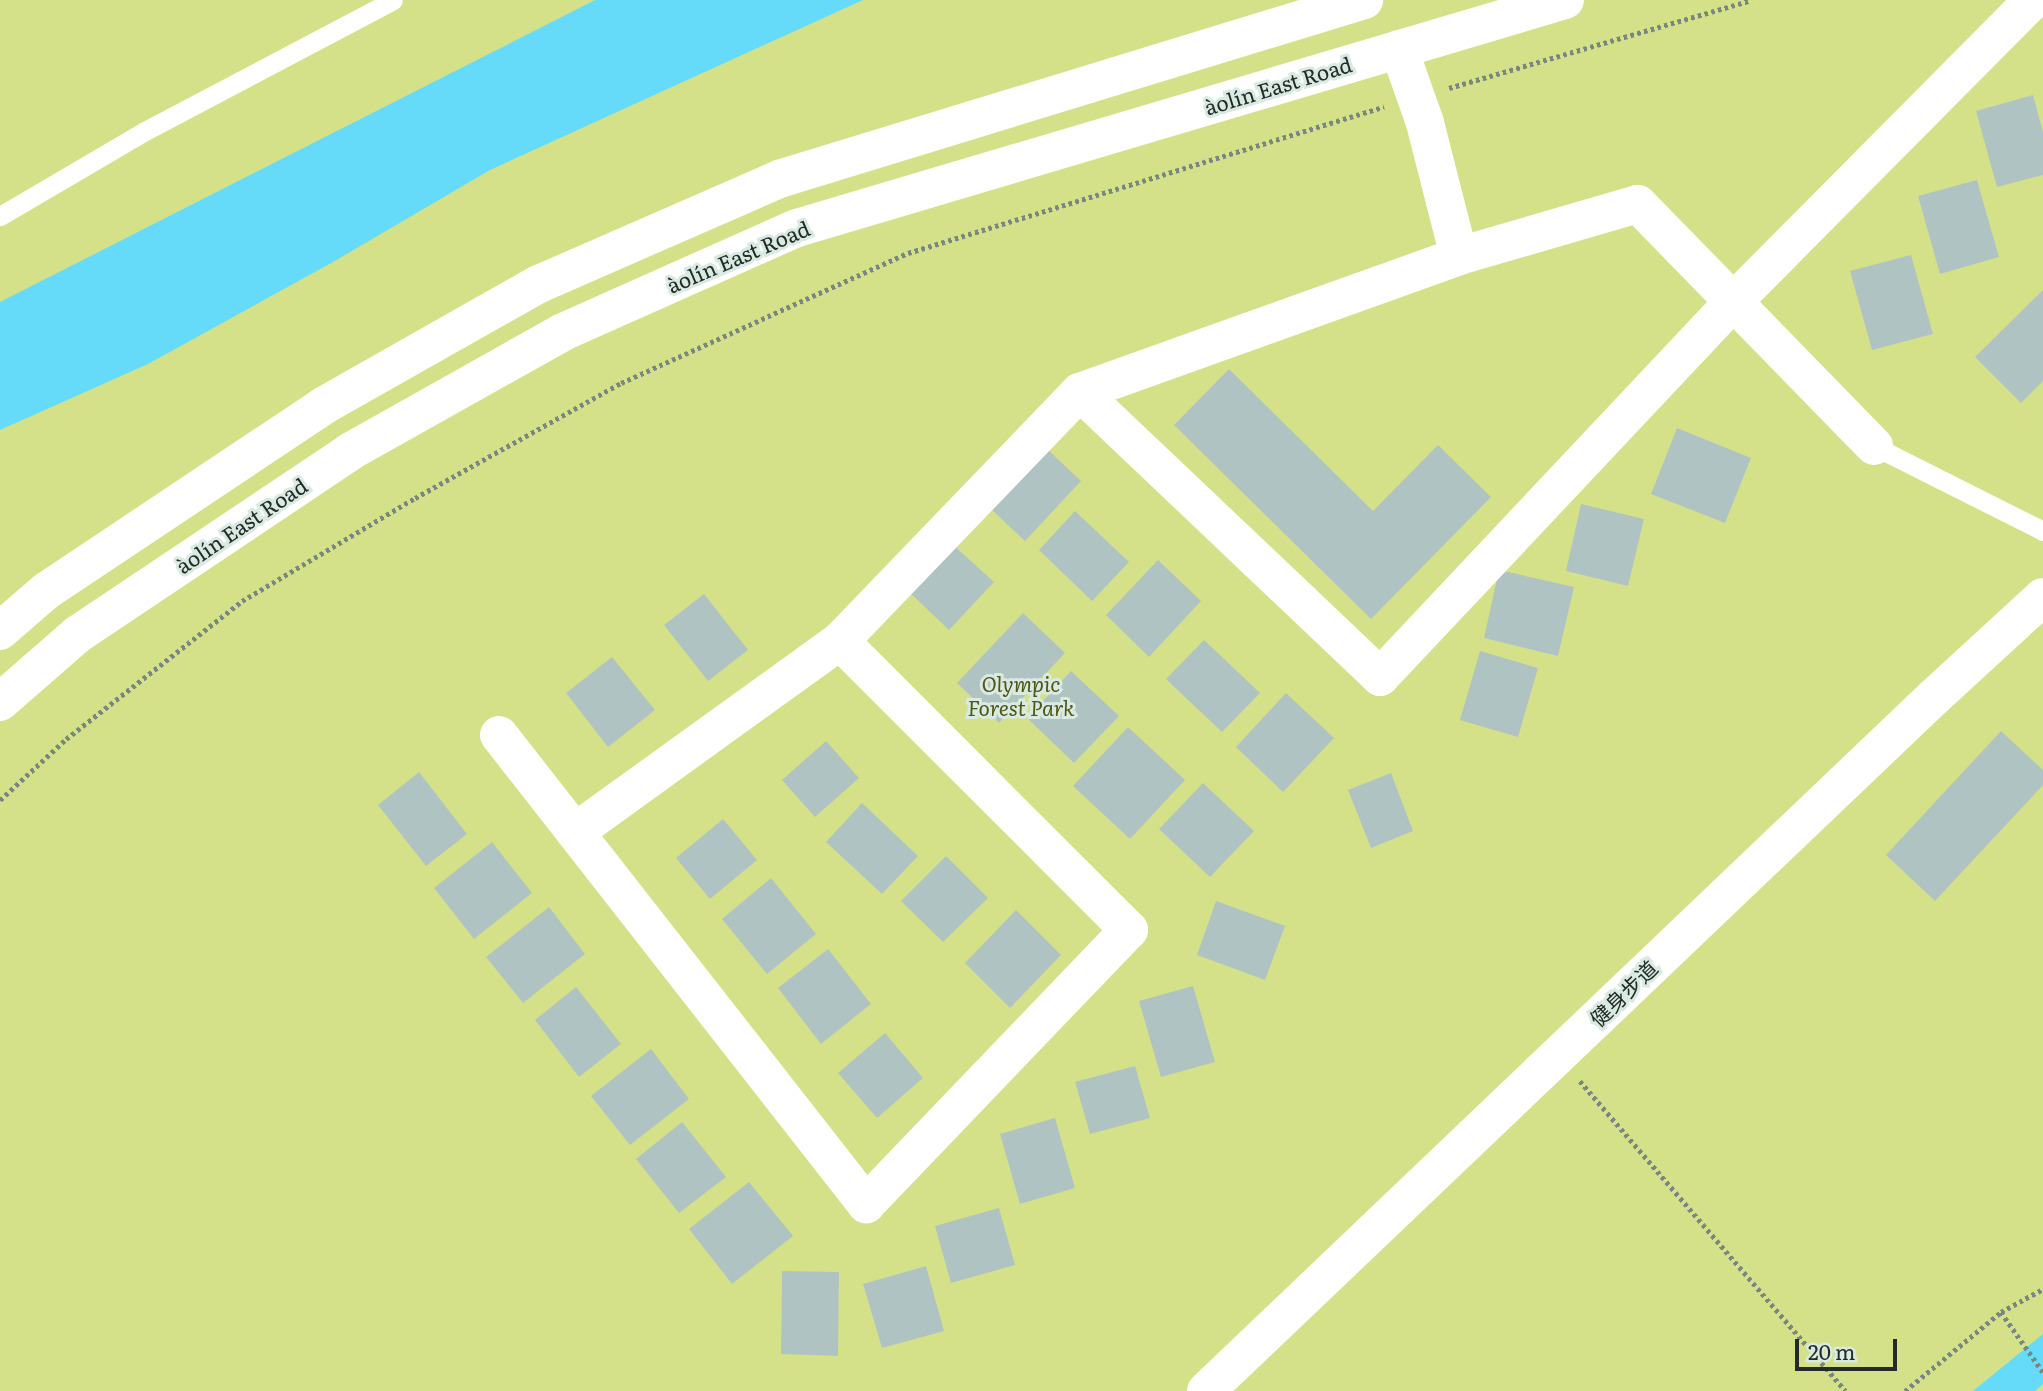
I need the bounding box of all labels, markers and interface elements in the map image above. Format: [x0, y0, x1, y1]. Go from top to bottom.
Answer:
street label: àolín East Road [1201, 51, 1355, 119]
street label: àolín East Road [663, 215, 813, 297]
street label: àolín East Road [171, 472, 311, 578]
park label: Olympic Forest Park [967, 670, 1075, 720]
street label: 健身步道 [1584, 955, 1662, 1031]
scale bar [1798, 1324, 1899, 1368]
text: 20 m [1808, 1335, 1855, 1366]

